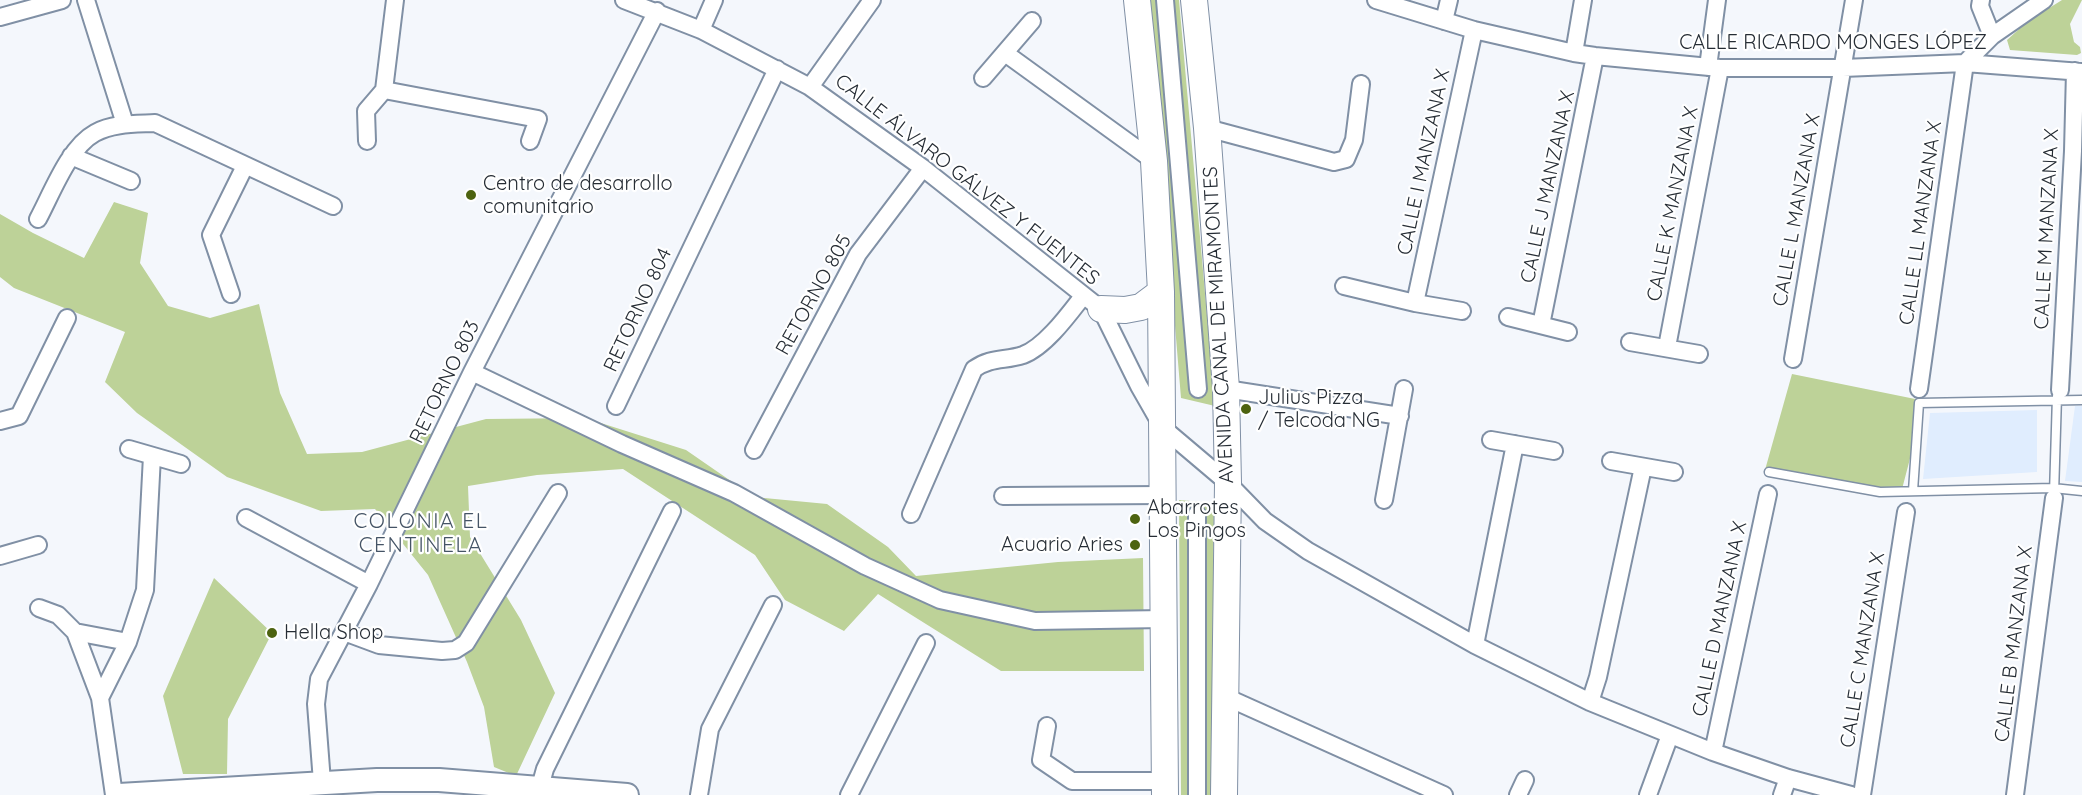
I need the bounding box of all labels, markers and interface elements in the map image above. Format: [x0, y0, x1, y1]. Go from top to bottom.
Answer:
street label: CALLE RICARDO MONGES LÓPEZ [1679, 31, 1987, 55]
street label: CALLE I MANZANA X [1393, 67, 1455, 257]
street label: CALLE ÁLVARO GÁLVEZ Y FUENTES [830, 69, 1104, 291]
street label: CALLE J MANZANA X [1516, 89, 1580, 285]
street label: CALLE K MANZANA X [1642, 105, 1704, 303]
street label: CALLE L MANZANA X [1768, 112, 1826, 308]
street label: CALLE LL MANZANA X [1895, 119, 1947, 327]
street label: CALLE M MANZANA X [2030, 128, 2064, 330]
street label: AVENIDA CANAL DE MIRAMONTES [1199, 166, 1239, 484]
place label: Centro de desarrollo comunitario [483, 172, 673, 219]
marker: Centro de desarrollo comunitario [464, 188, 478, 202]
street label: RETORNO 805 [771, 231, 857, 359]
street label: RETORNO 804 [599, 244, 677, 376]
street label: RETORNO 803 [405, 317, 485, 447]
place label: Julius Pizza / Telcoda NG [1258, 386, 1380, 433]
marker: Julius Pizza / Telcoda NG [1239, 402, 1253, 416]
place label: Abarrotes Los Pingos [1147, 496, 1246, 543]
district label: COLONIA EL CENTINELA [354, 509, 488, 559]
marker: Abarrotes Los Pingos [1128, 512, 1142, 526]
street label: CALLE D MANZANA X [1688, 519, 1752, 719]
place label: Acuario Aries [1001, 533, 1123, 557]
marker: Acuario Aries [1128, 538, 1142, 552]
street label: CALLE B MANZANA X [1990, 545, 2038, 743]
street label: CALLE C MANZANA X [1836, 551, 1890, 749]
place label: Hella Shop [284, 621, 383, 645]
marker: Hella Shop [265, 626, 279, 640]

